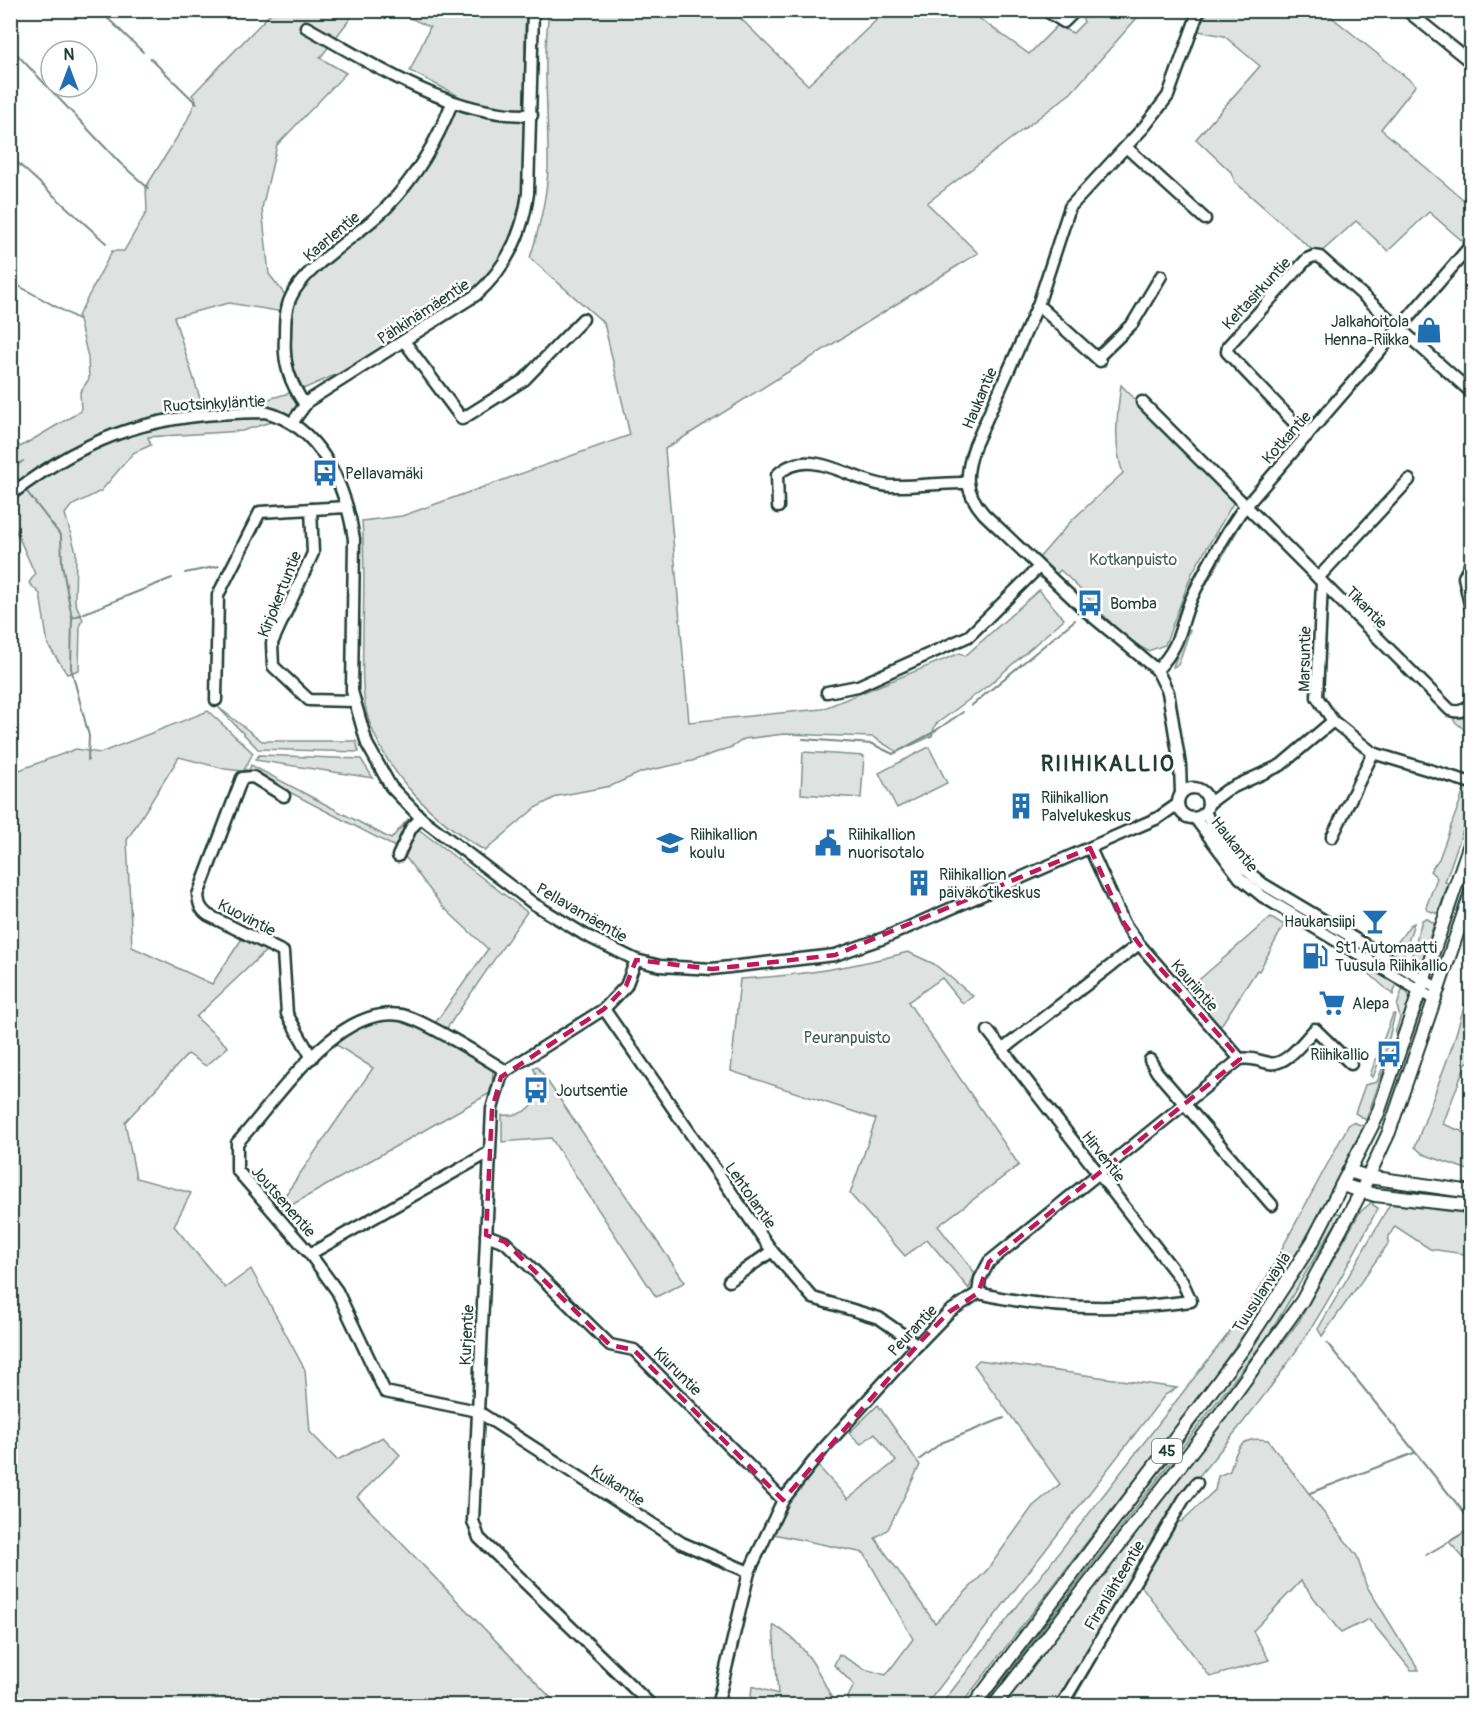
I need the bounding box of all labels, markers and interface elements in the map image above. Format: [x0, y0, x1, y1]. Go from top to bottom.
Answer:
north arrow [39, 39, 99, 99]
text: N [64, 45, 75, 65]
street label: Kaarlentie [299, 207, 364, 266]
street label: Keltasirkuntie [1218, 253, 1295, 334]
street label: Pähkinämäentie [374, 275, 473, 349]
place label: Jalkahoitola Henna-Riikka [1324, 312, 1409, 350]
shop icon: Jalkahoitola Henna-Riikka [1414, 315, 1444, 345]
street label: Haukantie [958, 364, 1002, 432]
street label: Ruotsinkyläntie [162, 391, 266, 417]
street label: Kotkantie [1258, 407, 1316, 468]
bus stop icon: Pellavamäki [310, 458, 340, 488]
place label: Pellavamäki [345, 464, 423, 484]
street label: Kirjokertuntie [254, 548, 306, 640]
park label: Kotkanpuisto [1089, 550, 1177, 570]
street label: Tikantie [1341, 582, 1391, 633]
bus stop icon: Bomba [1075, 588, 1105, 618]
place label: Bomba [1110, 594, 1157, 614]
street label: Marsuntie [1294, 626, 1316, 692]
district label: RIIHIKALLIO [1041, 750, 1175, 778]
place label: Riihikallion Palvelukeskus [1041, 788, 1131, 826]
building icon: Riihikallion Palvelukeskus [1006, 791, 1036, 821]
street label: Haukantie [1206, 813, 1262, 876]
place label: Riihikallion koulu [690, 825, 758, 863]
place label: Riihikallion nuorisotalo [848, 825, 925, 863]
school or university icon: Riihikallion koulu [655, 828, 685, 858]
public building icon: Riihikallion nuorisotalo [813, 828, 843, 858]
place label: Riihikallion päiväkotikeskus [939, 865, 1040, 903]
building icon: Riihikallion päiväkotikeskus [904, 868, 934, 898]
street label: Pellavamäentie [532, 879, 631, 947]
street label: Kuovintie [214, 895, 279, 941]
bar icon: Haukansiipi [1360, 906, 1390, 936]
place label: Haukansiipi [1284, 912, 1355, 932]
place label: St1 Automaatti Tuusula Riihikallio [1335, 938, 1448, 976]
fuel station icon: St1 Automaatti Tuusula Riihikallio [1300, 941, 1330, 971]
street label: Kauriintie [1166, 956, 1222, 1016]
supermarket icon: Alepa [1317, 988, 1347, 1018]
place label: Alepa [1352, 994, 1389, 1014]
park label: Peuranpuisto [803, 1028, 891, 1048]
bus stop icon: Riihikallio [1374, 1039, 1404, 1069]
place label: Riihikallio [1310, 1045, 1369, 1065]
bus stop icon: Joutsentie [521, 1075, 551, 1105]
place label: Joutsentie [556, 1081, 628, 1101]
street label: Hirventie [1077, 1127, 1129, 1186]
street label: Lehtolantie [720, 1159, 780, 1233]
street label: Joutsenentie [247, 1162, 320, 1242]
street label: Tuusulanväylä [1228, 1248, 1295, 1337]
street label: Peurantie [884, 1301, 942, 1361]
street label: Kurjentie [455, 1304, 479, 1366]
street label: Kiuruntie [649, 1343, 706, 1400]
road number: 45 [1152, 1439, 1182, 1463]
street label: Kuikantie [587, 1461, 648, 1511]
street label: Firanlähteentie [1080, 1537, 1150, 1634]

